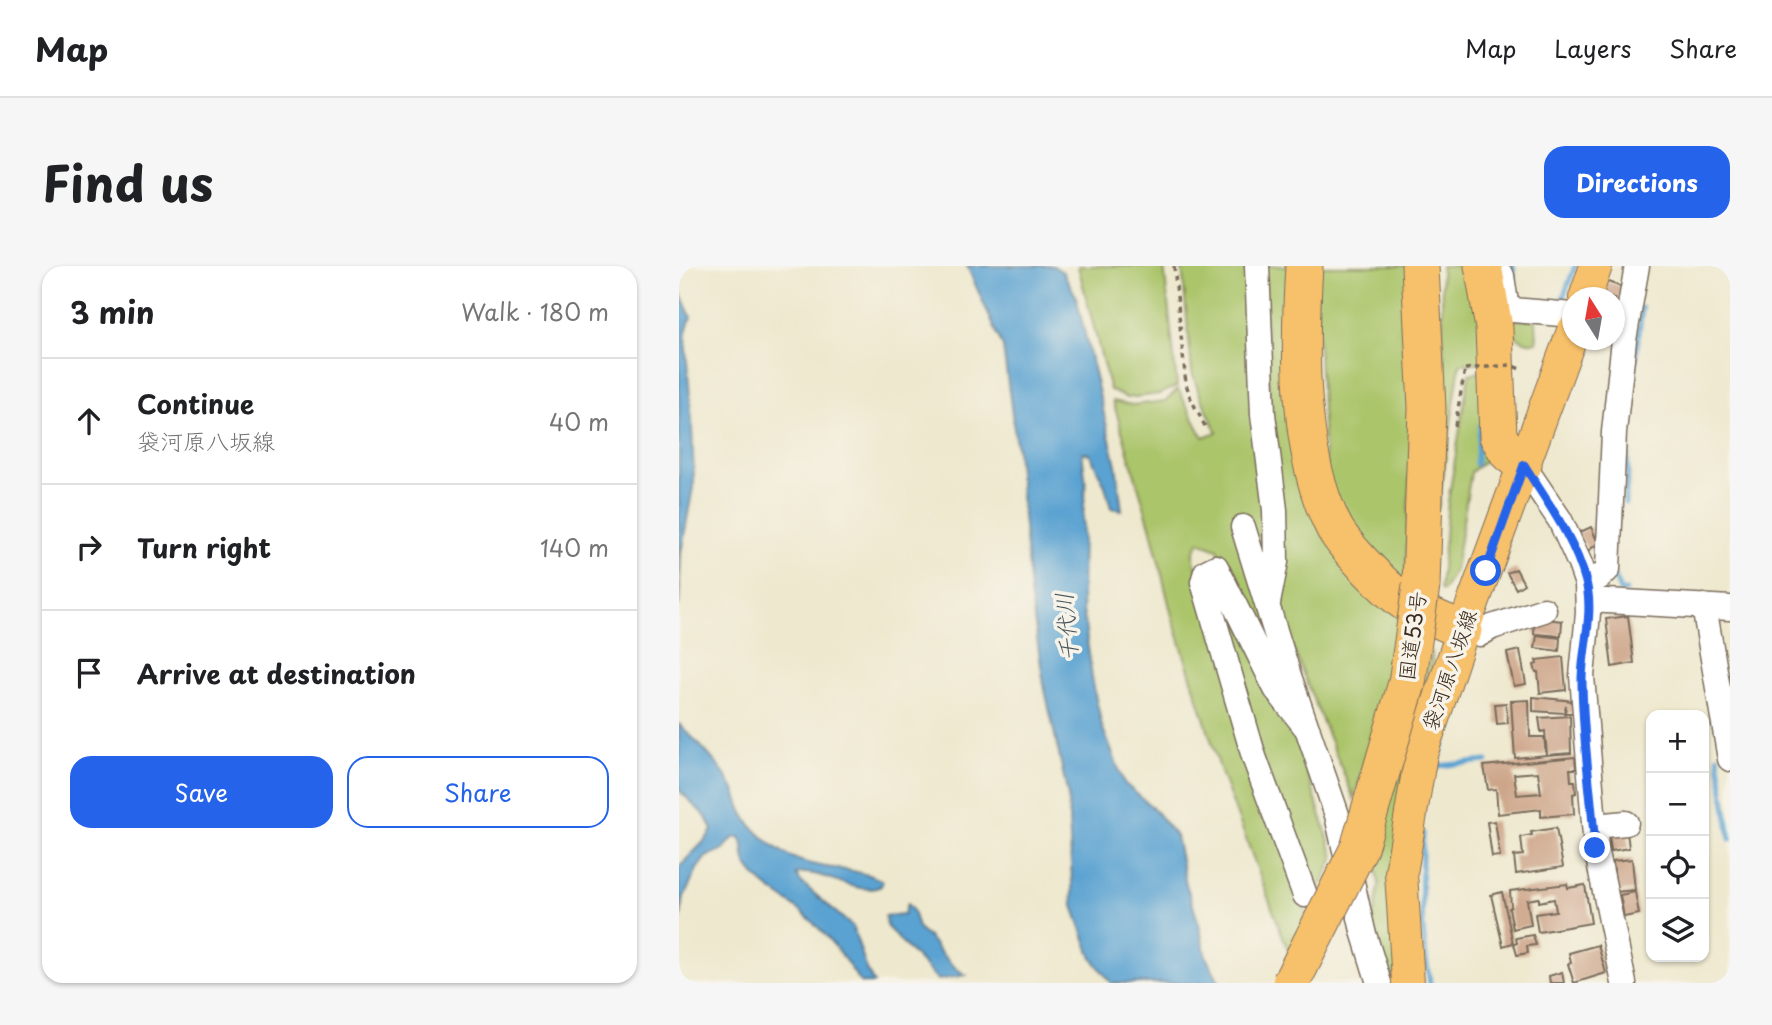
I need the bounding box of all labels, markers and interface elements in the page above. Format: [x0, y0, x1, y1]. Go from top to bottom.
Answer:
text: Map [35, 23, 108, 73]
text: Map [1465, 30, 1516, 66]
text: Layers [1554, 30, 1631, 66]
text: Share [1669, 30, 1737, 66]
text: Find us [42, 145, 213, 219]
button: Directions [1544, 146, 1730, 218]
north arrow [1562, 287, 1625, 350]
text: 3 min [70, 289, 155, 334]
text: Walk · 180 m [461, 294, 609, 329]
text: Continue [137, 384, 254, 423]
icon: ahead [70, 402, 108, 440]
text: 40 m [549, 404, 609, 439]
text: 袋河原八坂線 [137, 423, 275, 458]
icon: right [70, 528, 108, 566]
text: Turn right [137, 528, 271, 567]
text: 140 m [540, 530, 609, 565]
route start [1470, 555, 1501, 586]
street label: 国道53号 [1389, 589, 1433, 683]
water label: 千代川 [1045, 591, 1086, 663]
street label: 袋河原八坂線 [1412, 605, 1484, 734]
icon: arrive [70, 654, 108, 692]
text: Arrive at destination [137, 654, 416, 693]
map controls [1646, 710, 1709, 962]
button: + [1646, 710, 1709, 773]
button: Save [70, 756, 333, 828]
button: Share [347, 756, 609, 828]
button: − [1646, 773, 1709, 836]
route end [1579, 832, 1610, 863]
button: locate [1646, 836, 1709, 899]
button: layers [1646, 899, 1709, 962]

